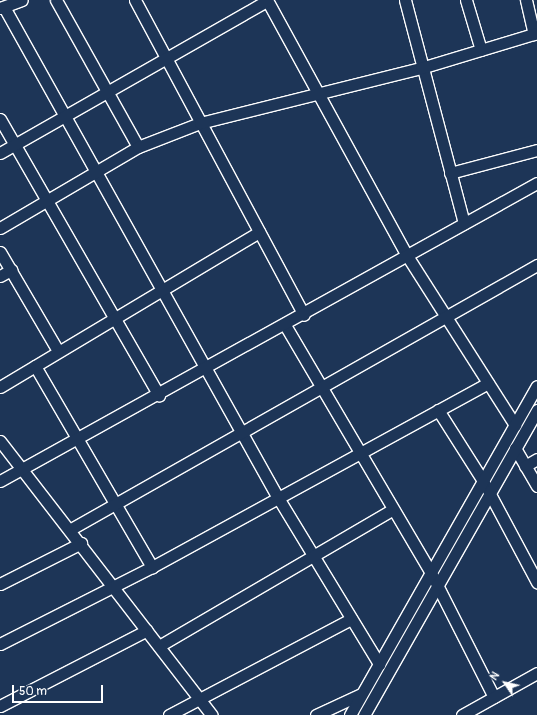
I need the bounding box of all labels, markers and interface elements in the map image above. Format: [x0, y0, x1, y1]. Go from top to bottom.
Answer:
north arrow [485, 663, 525, 703]
text: N [487, 669, 502, 683]
scale bar [14, 677, 105, 703]
text: 50 m [19, 684, 47, 699]

